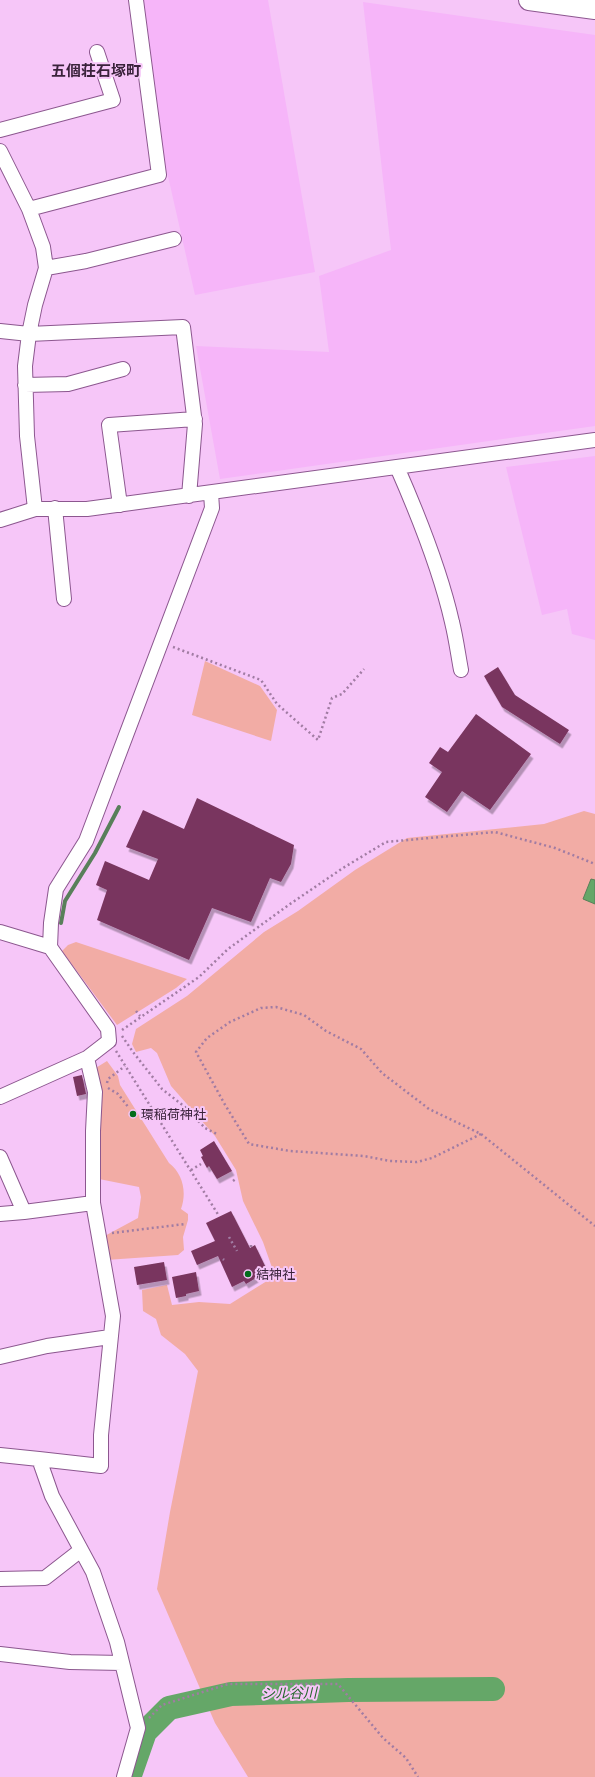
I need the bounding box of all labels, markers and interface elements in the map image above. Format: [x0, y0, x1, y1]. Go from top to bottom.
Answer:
district label: 五個荘石塚町 [51, 60, 141, 81]
place label: 環稲荷神社 [141, 1105, 206, 1123]
marker: 環稲荷神社 [128, 1109, 138, 1119]
place label: 結神社 [256, 1265, 295, 1283]
marker: 結神社 [243, 1269, 253, 1279]
water label: シル谷川 [261, 1682, 319, 1702]

